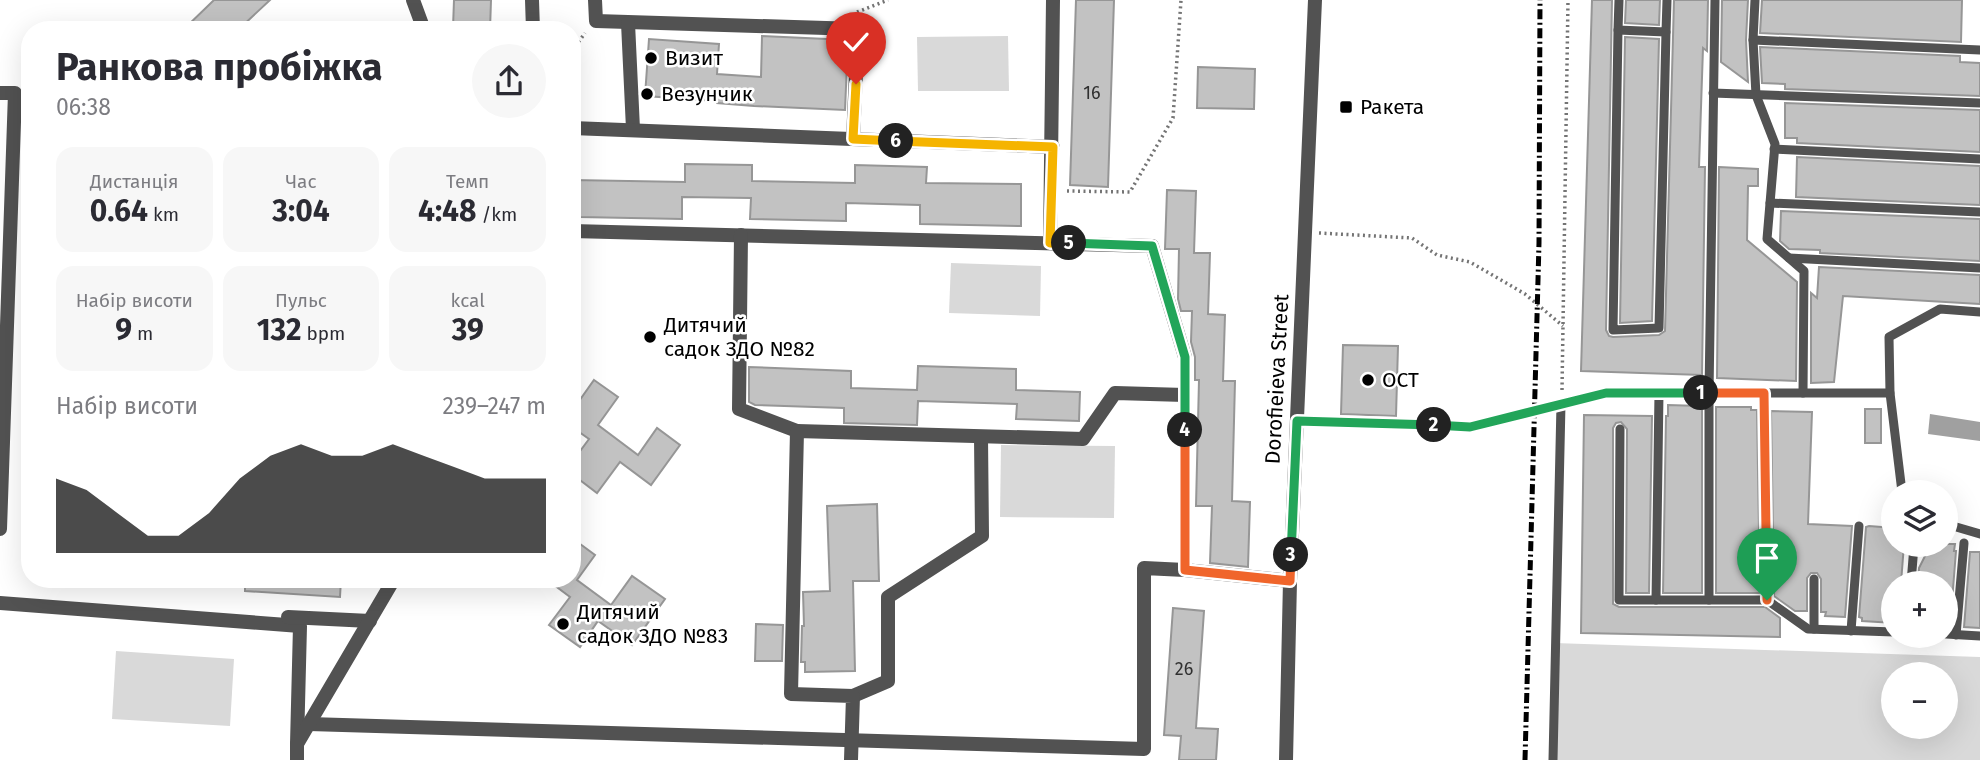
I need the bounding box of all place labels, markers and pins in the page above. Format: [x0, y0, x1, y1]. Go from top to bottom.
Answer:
pin [826, 12.0, 886, 84]
place label: Визит [665, 45, 723, 71]
marker: Визит [643, 50, 659, 66]
place label: Везунчик [661, 81, 753, 107]
marker: Везунчик [639, 86, 655, 102]
place label: Ракета [1360, 94, 1424, 120]
marker: Ракета [1338, 99, 1354, 115]
pin: 6 [878, 124, 914, 158]
pin: 5 [1052, 226, 1086, 260]
place label: Дитячий садок ЗДО №82 [663, 312, 815, 362]
marker: Дитячий садок ЗДО №82 [642, 329, 658, 345]
place label: ОСТ [1382, 367, 1419, 393]
marker: ОСТ [1360, 372, 1376, 388]
pin: 1 [1684, 376, 1718, 410]
pin: 2 [1416, 408, 1452, 442]
pin: 4 [1168, 412, 1202, 448]
pin [1737, 528, 1797, 600]
pin: 3 [1274, 538, 1308, 572]
place label: Дитячий садок ЗДО №83 [576, 599, 728, 649]
marker: Дитячий садок ЗДО №83 [555, 616, 571, 632]

